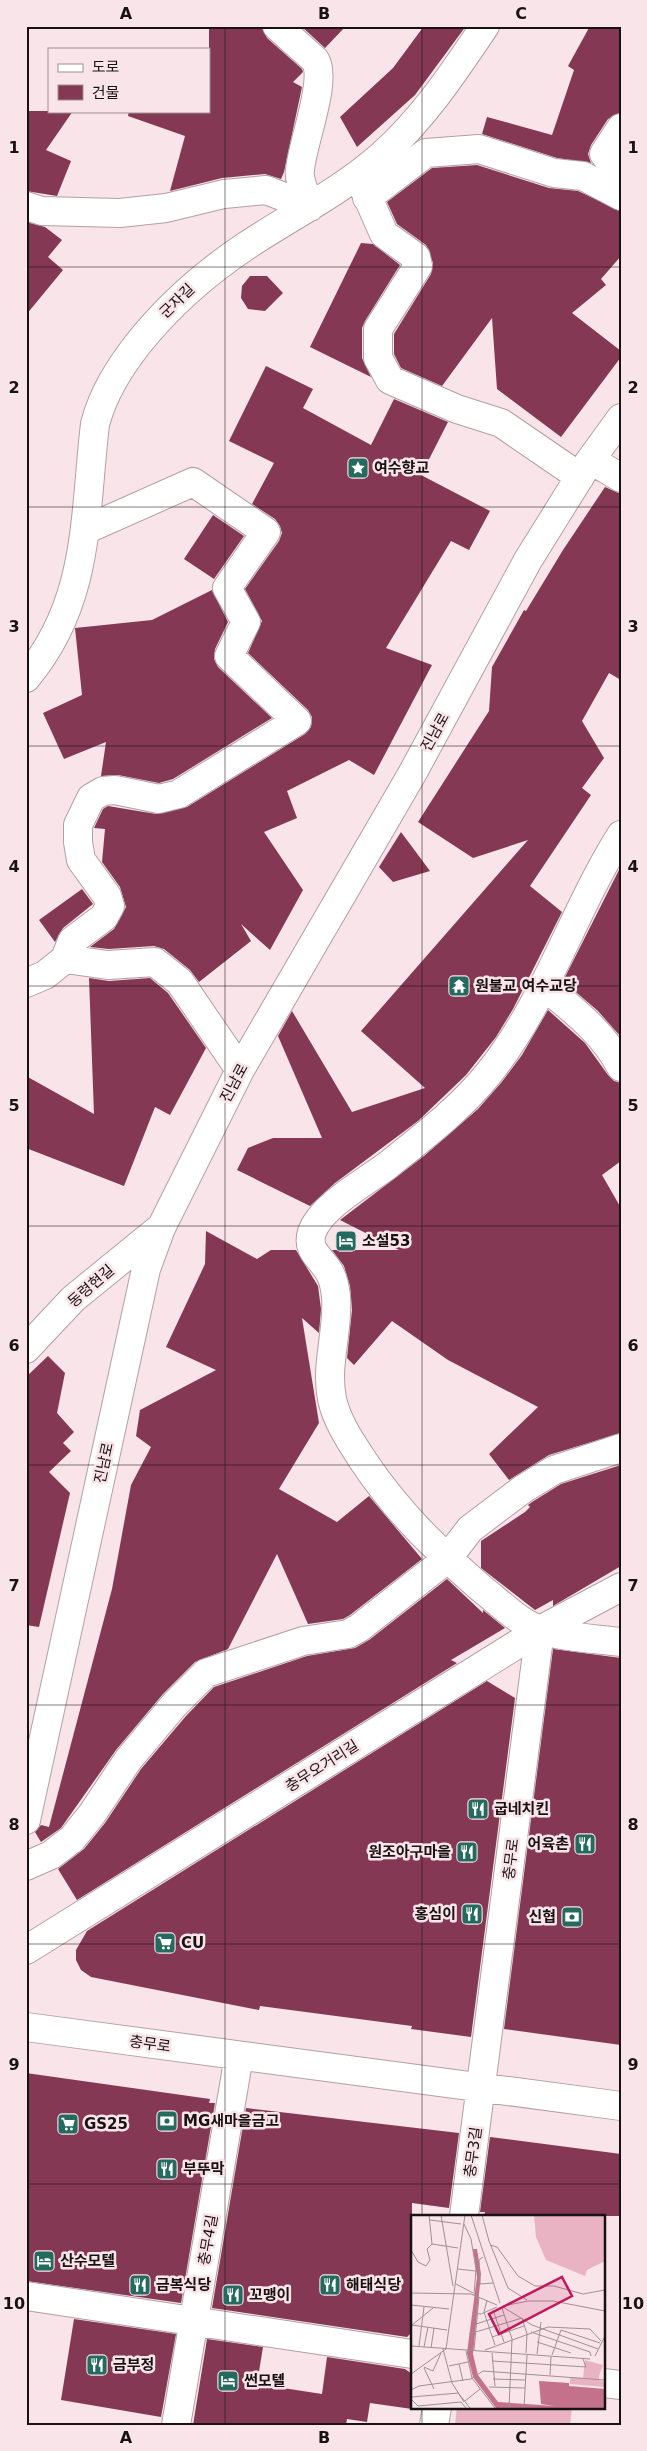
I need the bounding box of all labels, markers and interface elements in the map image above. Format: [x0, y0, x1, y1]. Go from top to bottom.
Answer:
text: A [120, 4, 133, 23]
text: B [318, 4, 330, 23]
text: C [515, 4, 527, 23]
legend [48, 48, 210, 112]
text: 도로 [92, 58, 120, 76]
text: 건물 [92, 84, 120, 102]
text: 1 [8, 138, 20, 157]
text: 1 [627, 138, 639, 157]
street label: 군자길 [156, 280, 198, 322]
text: 2 [8, 378, 20, 397]
text: 2 [627, 378, 639, 397]
place icon: 여수향교 [346, 456, 370, 480]
place label: 여수향교 [374, 459, 429, 477]
text: 3 [8, 617, 20, 636]
text: 3 [627, 617, 639, 636]
street label: 진남로 [417, 710, 453, 754]
text: 4 [8, 857, 20, 876]
text: 4 [627, 857, 639, 876]
temple icon: 원불교 여수교당 [447, 974, 471, 998]
place label: 원불교 여수교당 [475, 977, 577, 995]
street label: 진남로 [216, 1060, 252, 1106]
text: 5 [8, 1096, 20, 1115]
text: 5 [627, 1096, 639, 1115]
hotel icon: 소설53 [334, 1229, 358, 1253]
place label: 소설53 [362, 1232, 410, 1250]
street label: 동령현길 [64, 1261, 118, 1311]
text: 6 [8, 1336, 20, 1355]
text: 6 [627, 1336, 639, 1355]
street label: 진남로 [91, 1441, 117, 1485]
text: 7 [8, 1576, 20, 1595]
text: 7 [627, 1576, 639, 1595]
street label: 충무오거리길 [282, 1736, 362, 1796]
restaurant icon: 굽네치킨 [466, 1797, 490, 1821]
place label: 굽네치킨 [494, 1800, 549, 1818]
text: 8 [8, 1815, 20, 1834]
text: 8 [627, 1815, 639, 1834]
restaurant icon: 어육촌 [573, 1832, 597, 1856]
place label: 어육촌 [528, 1835, 569, 1853]
street label: 충무로 [500, 1837, 522, 1881]
restaurant icon: 원조아구마을 [455, 1840, 479, 1864]
place label: 원조아구마을 [368, 1843, 451, 1861]
restaurant icon: 홍심이 [460, 1902, 484, 1926]
place label: 홍심이 [415, 1905, 456, 1923]
bank icon: 신협 [560, 1905, 584, 1929]
place label: 신협 [528, 1908, 556, 1926]
supermarket icon: CU [153, 1931, 177, 1955]
place label: CU [181, 1934, 204, 1952]
street label: 충무로 [128, 2032, 172, 2056]
text: 9 [8, 2055, 20, 2074]
text: 9 [627, 2055, 639, 2074]
bank icon: MG새마을금고 [155, 2109, 179, 2133]
supermarket icon: GS25 [56, 2112, 80, 2136]
place label: MG새마을금고 [183, 2112, 279, 2130]
place label: GS25 [84, 2115, 128, 2133]
street label: 충무3길 [461, 2126, 485, 2178]
restaurant icon: 부뚜막 [155, 2157, 179, 2181]
place label: 부뚜막 [183, 2160, 225, 2178]
street label: 충무4길 [195, 2213, 221, 2267]
inset map [411, 2215, 604, 2408]
hotel icon: 산수모텔 [32, 2249, 56, 2273]
place label: 산수모텔 [60, 2252, 115, 2270]
restaurant icon: 금복식당 [128, 2273, 152, 2297]
restaurant icon: 해태식당 [318, 2273, 342, 2297]
place label: 금복식당 [156, 2276, 211, 2294]
place label: 해태식당 [346, 2276, 401, 2294]
restaurant icon: 꼬맹이 [221, 2283, 245, 2307]
place label: 꼬맹이 [249, 2286, 290, 2304]
text: 10 [3, 2294, 25, 2313]
text: 10 [622, 2294, 644, 2313]
restaurant icon: 금부정 [85, 2353, 109, 2377]
place label: 금부정 [113, 2356, 154, 2374]
hotel icon: 썬모텔 [216, 2369, 240, 2393]
place label: 썬모텔 [244, 2372, 285, 2390]
text: A [120, 2428, 133, 2447]
text: B [318, 2428, 330, 2447]
text: C [515, 2428, 527, 2447]

